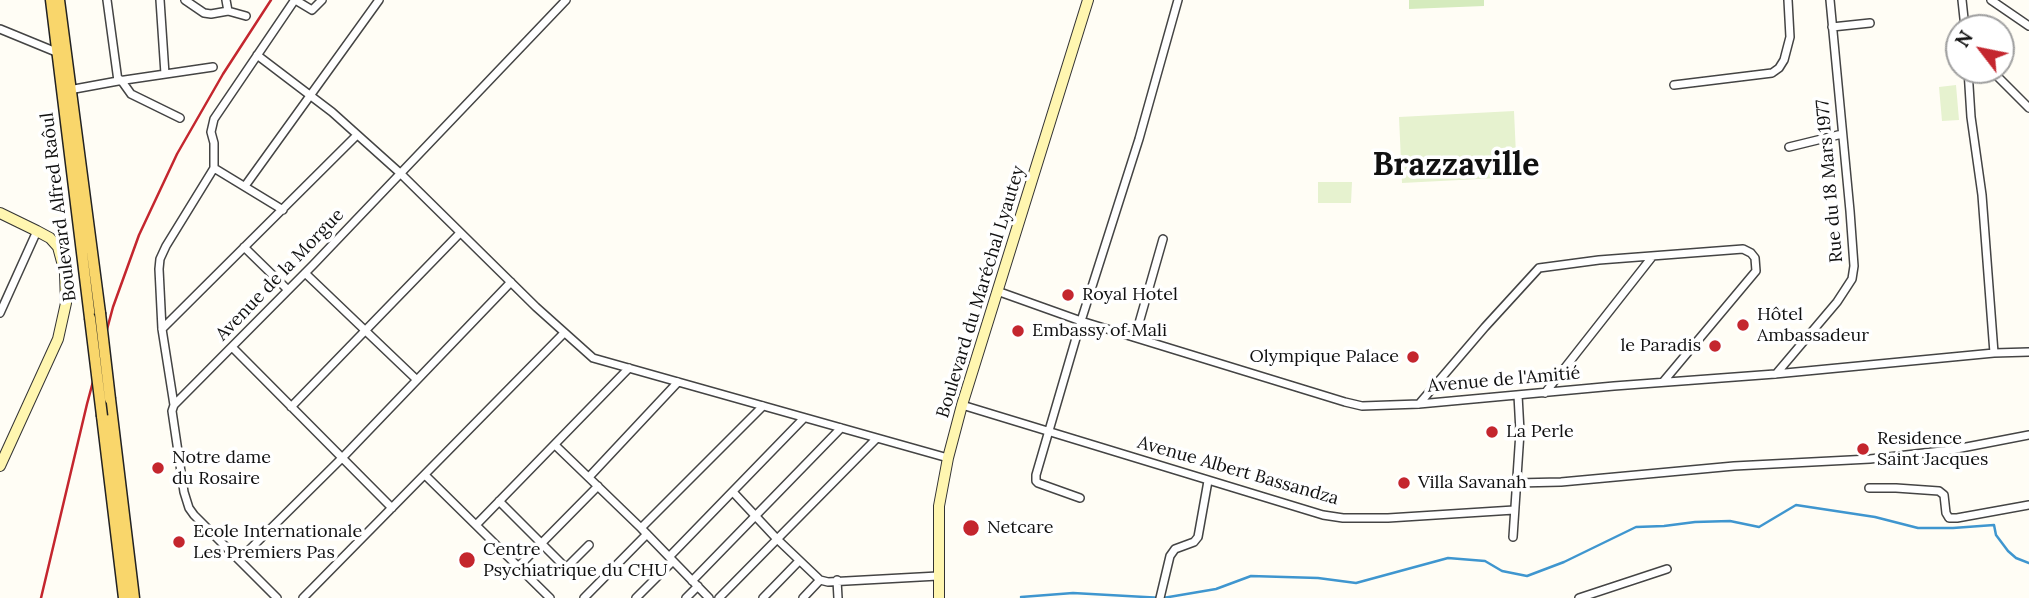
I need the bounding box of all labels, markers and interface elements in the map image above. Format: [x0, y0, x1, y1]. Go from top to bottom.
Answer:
north arrow [1945, 14, 2015, 84]
text: N [1950, 26, 1978, 52]
street label: Rue du 18 Mars 1977 [1812, 98, 1848, 264]
street label: Boulevard Alfred Raôul [37, 111, 81, 303]
district label: Brazzaville [1373, 147, 1539, 185]
street label: Boulevard du Maréchal Lyautey [932, 163, 1030, 421]
street label: Avenue de la Morgue [211, 205, 349, 345]
place label: Royal Hotel [1082, 284, 1178, 306]
marker: Royal Hotel [1060, 287, 1076, 303]
place label: Hôtel Ambassadeur [1757, 304, 1869, 346]
marker: Hôtel Ambassadeur [1735, 317, 1751, 333]
place label: Embassy of Mali [1032, 320, 1167, 342]
marker: Embassy of Mali [1010, 323, 1026, 339]
place label: le Paradis [1620, 335, 1701, 357]
marker: le Paradis [1707, 338, 1723, 354]
place label: Olympique Palace [1249, 346, 1399, 368]
marker: Olympique Palace [1405, 349, 1421, 365]
street label: Avenue de l'Amitié [1427, 363, 1581, 397]
place label: La Perle [1506, 421, 1574, 443]
marker: La Perle [1484, 424, 1500, 440]
place label: Residence Saint Jacques [1877, 428, 1988, 471]
street label: Avenue Albert Bassandza [1135, 432, 1341, 510]
marker: Residence Saint Jacques [1855, 441, 1871, 457]
place label: Notre dame du Rosaire [172, 447, 271, 490]
marker: Notre dame du Rosaire [150, 460, 166, 476]
place label: Villa Savanah [1418, 472, 1527, 494]
marker: Villa Savanah [1396, 475, 1412, 491]
place label: Netcare [987, 517, 1053, 539]
marker: Netcare [961, 518, 981, 538]
place label: Ecole Internationale Les Premiers Pas [193, 521, 362, 564]
marker: Ecole Internationale Les Premiers Pas [171, 534, 187, 550]
place label: Centre Psychiatrique du CHU [483, 539, 668, 582]
marker: Centre Psychiatrique du CHU [457, 550, 477, 570]

